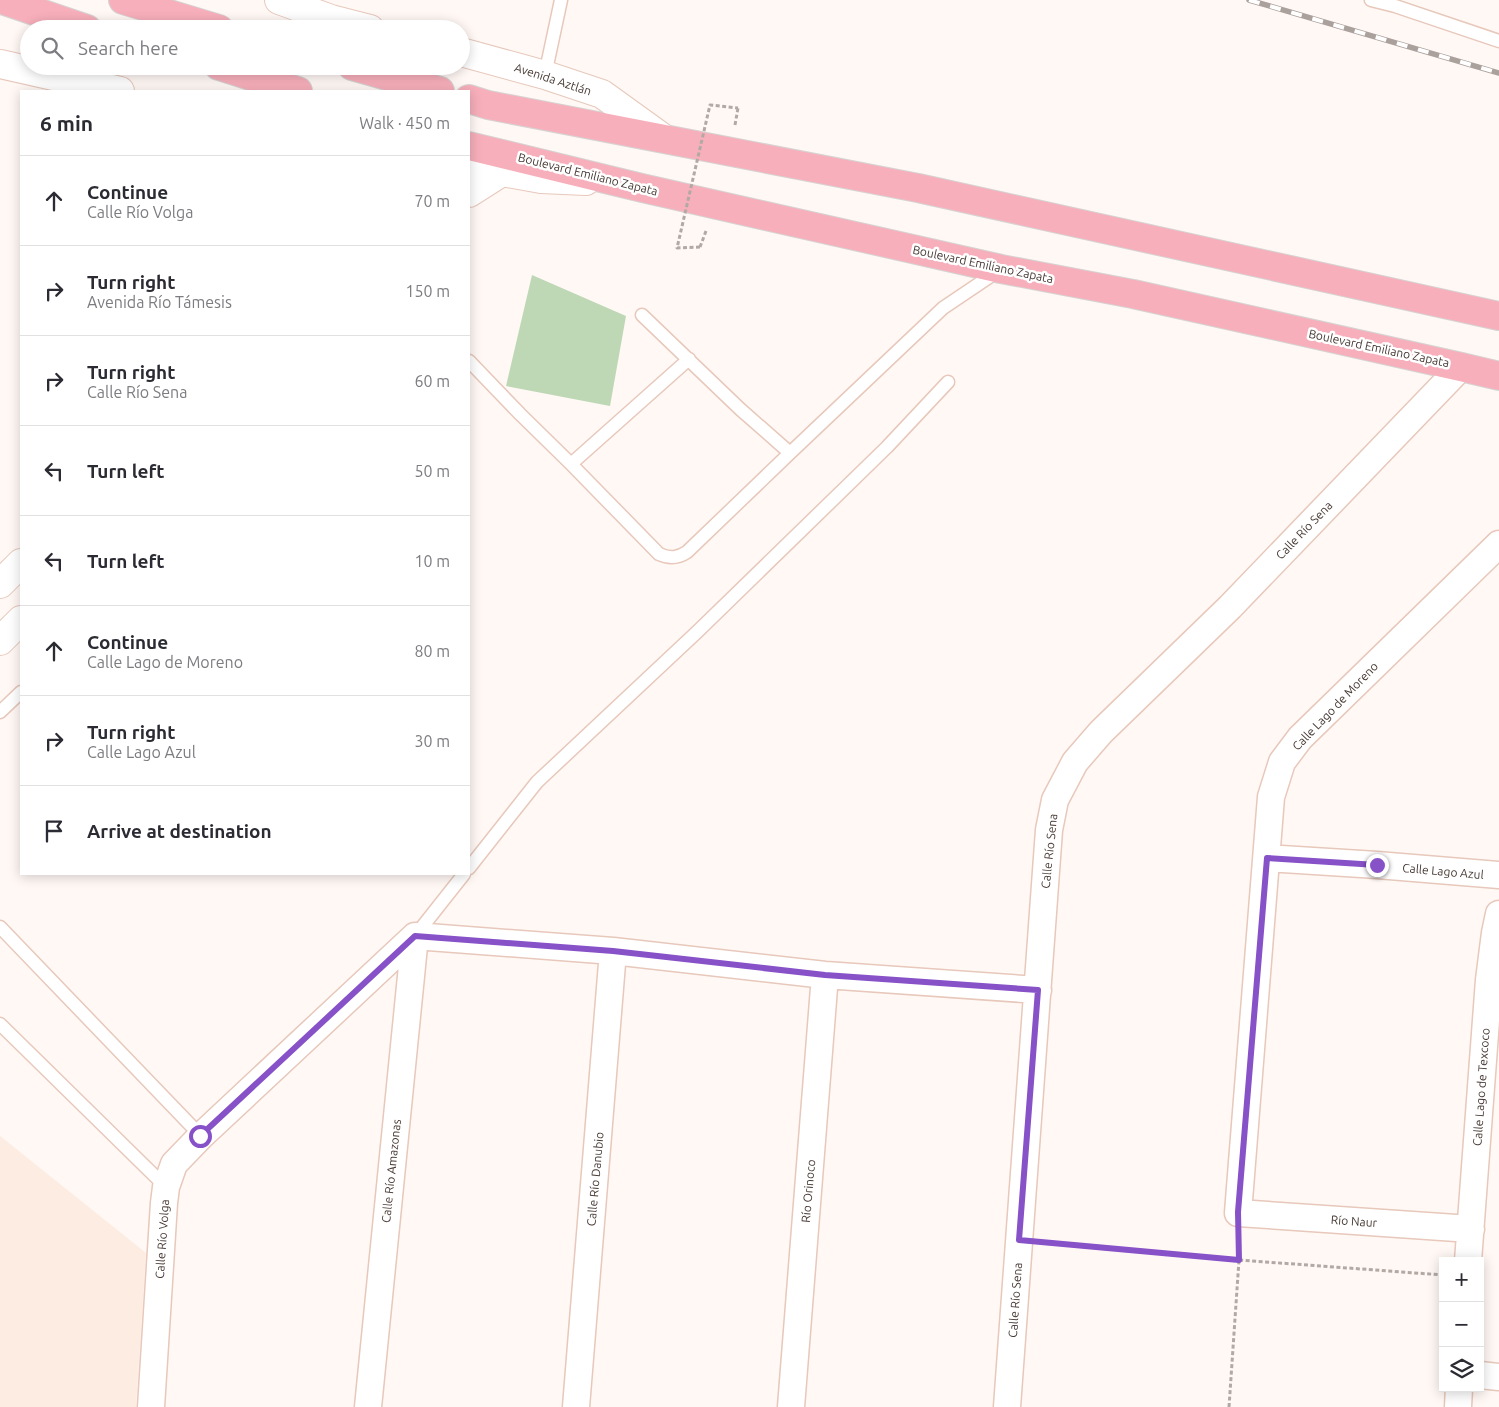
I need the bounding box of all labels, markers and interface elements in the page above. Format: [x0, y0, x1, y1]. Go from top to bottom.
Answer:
search box [20, 20, 470, 75]
icon: search [38, 34, 66, 62]
text: Search here [78, 37, 178, 59]
street label: Avenida Aztlán [513, 60, 593, 98]
text: 6 min [40, 111, 93, 135]
text: Walk · 450 m [359, 114, 450, 132]
street label: Boulevard Emiliano Zapata [517, 150, 659, 198]
text: Continue [87, 181, 168, 203]
icon: ahead [40, 187, 68, 215]
text: 70 m [414, 192, 450, 210]
text: Calle Río Volga [87, 203, 193, 221]
street label: Boulevard Emiliano Zapata [911, 243, 1055, 285]
text: Turn right [87, 271, 175, 293]
icon: right [40, 277, 68, 305]
text: 150 m [405, 282, 450, 300]
text: Avenida Río Támesis [87, 293, 232, 311]
street label: Boulevard Emiliano Zapata [1307, 327, 1451, 369]
text: Turn right [87, 361, 175, 383]
icon: right [40, 367, 68, 395]
text: 60 m [414, 372, 450, 390]
text: Calle Río Sena [87, 383, 187, 401]
icon: left [40, 457, 68, 485]
text: Turn left [87, 460, 165, 482]
text: 50 m [414, 462, 450, 480]
street label: Calle Río Sena [1273, 498, 1335, 562]
icon: left [40, 547, 68, 575]
text: Turn left [87, 550, 165, 572]
text: 10 m [414, 552, 450, 570]
text: Continue [87, 631, 168, 653]
icon: ahead [40, 637, 68, 665]
text: 80 m [414, 642, 450, 660]
text: Calle Lago de Moreno [87, 653, 243, 671]
street label: Calle Lago de Moreno [1290, 659, 1380, 753]
text: Turn right [87, 721, 175, 743]
icon: right [40, 727, 68, 755]
text: 30 m [414, 732, 450, 750]
text: Calle Lago Azul [87, 743, 196, 761]
street label: Calle Río Sena [1039, 813, 1059, 889]
icon: arrive [40, 817, 68, 845]
text: Arrive at destination [87, 820, 272, 842]
route end [1366, 854, 1389, 877]
street label: Calle Lago Azul [1402, 861, 1484, 881]
street label: Calle Lago de Texcoco [1470, 1028, 1492, 1146]
street label: Calle Río Amazonas [379, 1118, 403, 1224]
route start [189, 1125, 212, 1148]
street label: Calle Río Danubio [584, 1131, 606, 1227]
street label: Río Orinoco [799, 1159, 817, 1223]
street label: Calle Río Volga [153, 1199, 171, 1279]
street label: Río Naur [1330, 1213, 1378, 1229]
map controls [1439, 1257, 1484, 1392]
button: + [1439, 1257, 1484, 1302]
street label: Calle Río Sena [1006, 1262, 1024, 1338]
button: − [1439, 1302, 1484, 1347]
button: layers [1439, 1347, 1484, 1392]

